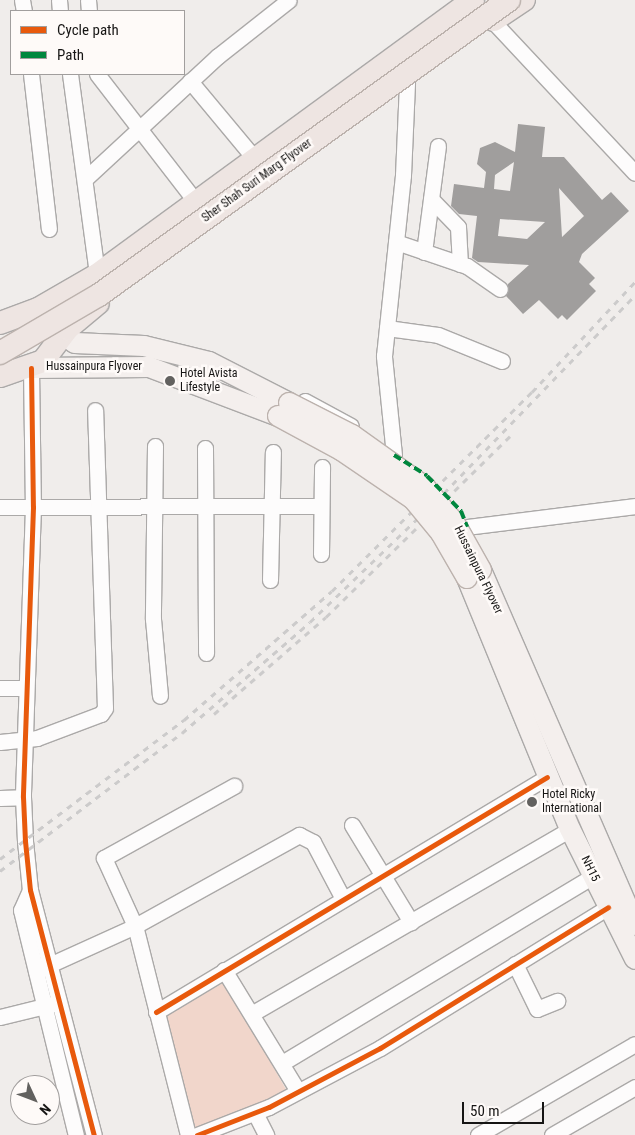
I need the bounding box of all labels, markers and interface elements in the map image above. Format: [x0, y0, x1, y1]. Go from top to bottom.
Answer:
legend [10, 10, 185, 75]
text: Cycle path [57, 21, 119, 39]
text: Path [57, 46, 84, 64]
street label: Sher Shah Suri Marg Flyover [199, 136, 315, 226]
street label: Hussainpura Flyover [46, 360, 142, 374]
place label: Hotel Avista Lifestyle [180, 367, 237, 395]
marker: Hotel Avista Lifestyle [164, 375, 176, 387]
street label: Hussainpura Flyover [451, 524, 505, 616]
place label: Hotel Ricky International [542, 788, 602, 816]
marker: Hotel Ricky International [526, 796, 538, 808]
street label: NH15 [578, 854, 602, 884]
north arrow [10, 1075, 60, 1125]
scale bar [465, 1092, 548, 1124]
text: N [36, 1101, 54, 1118]
text: 50 m [470, 1102, 500, 1120]

